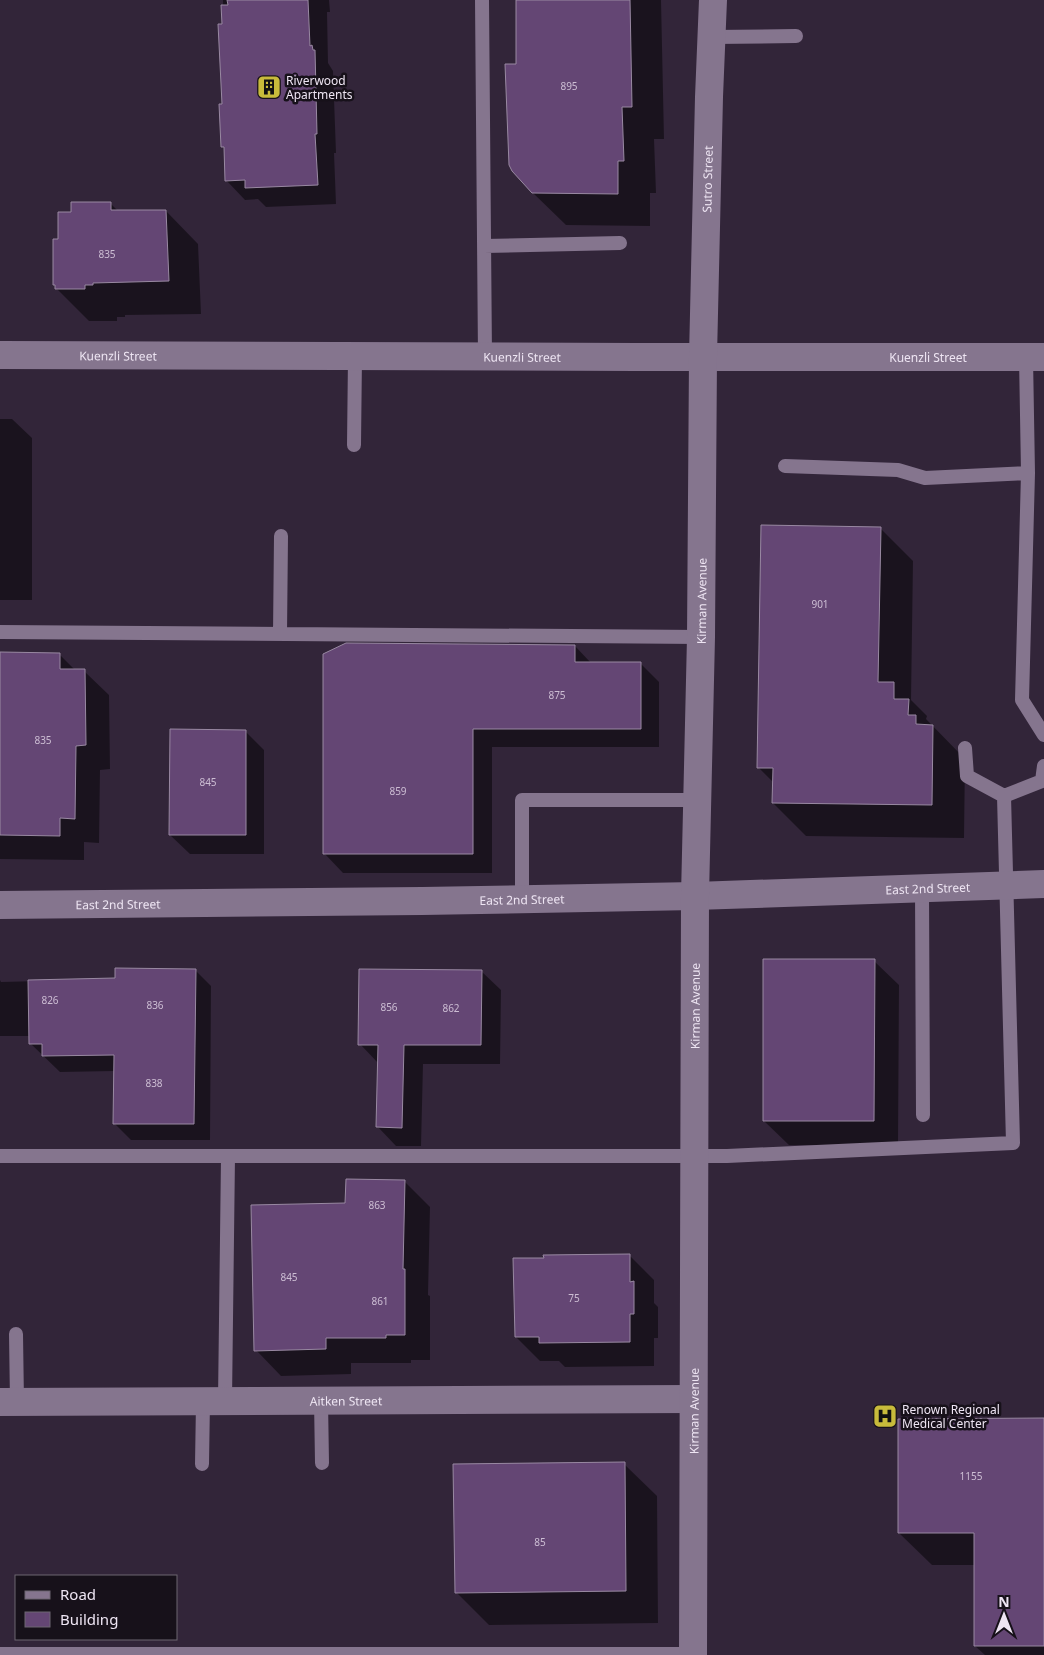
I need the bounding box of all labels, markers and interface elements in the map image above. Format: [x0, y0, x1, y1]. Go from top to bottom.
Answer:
place label: Riverwood Apartments [286, 72, 353, 103]
building icon: Riverwood Apartments [256, 74, 282, 100]
house number: 895 [560, 79, 578, 93]
street label: Sutro Street [698, 145, 716, 213]
house number: 835 [98, 247, 116, 261]
street label: Kuenzli Street [79, 347, 157, 364]
street label: Kuenzli Street [483, 348, 561, 365]
street label: Kuenzli Street [889, 349, 967, 366]
street label: Kirman Avenue [692, 558, 710, 644]
house number: 901 [811, 597, 829, 611]
house number: 875 [548, 688, 566, 702]
house number: 835 [34, 733, 52, 747]
house number: 845 [199, 775, 217, 789]
house number: 859 [389, 784, 407, 798]
street label: East 2nd Street [885, 878, 971, 898]
street label: East 2nd Street [479, 890, 565, 908]
street label: East 2nd Street [75, 895, 161, 913]
street label: Kirman Avenue [686, 963, 703, 1049]
house number: 826 [41, 993, 59, 1007]
house number: 836 [146, 998, 164, 1012]
house number: 856 [380, 1000, 398, 1014]
house number: 862 [442, 1001, 460, 1015]
house number: 838 [145, 1076, 163, 1090]
house number: 863 [368, 1198, 386, 1212]
house number: 845 [280, 1270, 298, 1284]
house number: 75 [568, 1291, 580, 1305]
house number: 861 [371, 1294, 389, 1308]
street label: Kirman Avenue [685, 1368, 702, 1454]
street label: Aitken Street [310, 1392, 383, 1409]
place label: Renown Regional Medical Center [902, 1401, 1000, 1432]
hospital icon: Renown Regional Medical Center [872, 1403, 898, 1429]
house number: 1155 [960, 1469, 983, 1483]
house number: 85 [534, 1535, 546, 1549]
legend [15, 1575, 178, 1640]
text: Road [60, 1584, 96, 1604]
north arrow [979, 1590, 1029, 1640]
text: N [998, 1592, 1010, 1611]
text: Building [60, 1609, 118, 1629]

